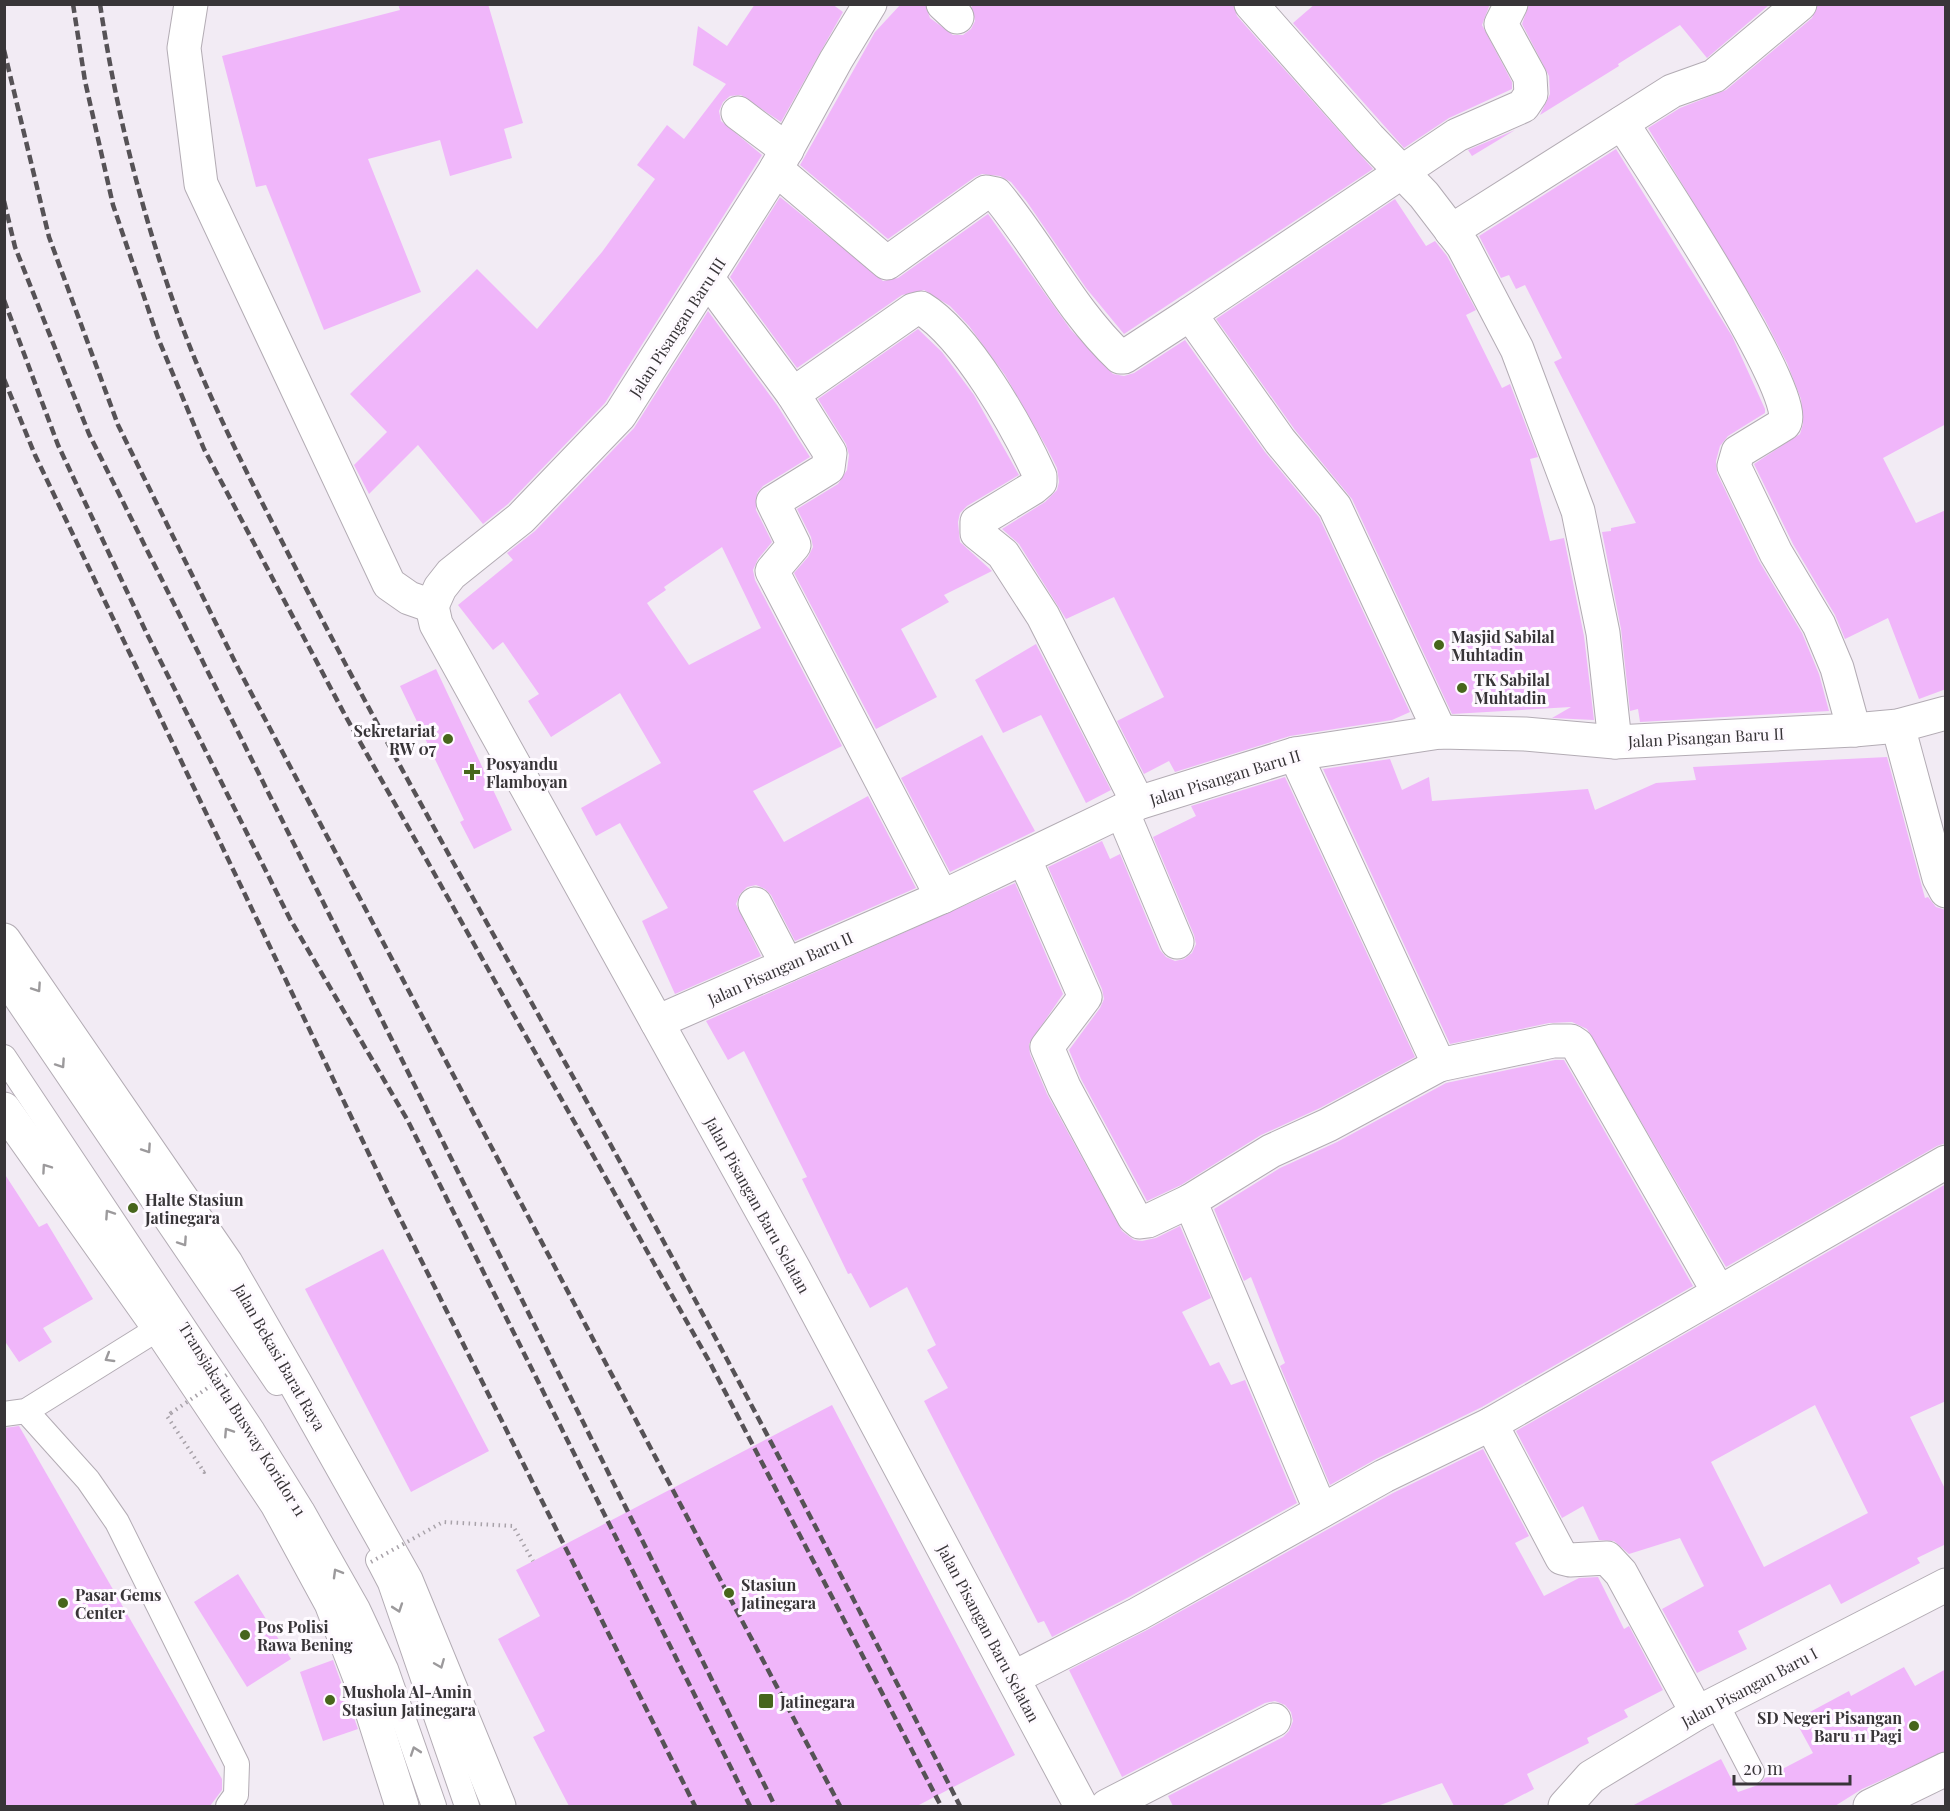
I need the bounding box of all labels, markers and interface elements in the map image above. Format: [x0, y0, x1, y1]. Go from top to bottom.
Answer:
street label: Jalan Pisangan Baru III [624, 253, 730, 401]
place label: Masjid Sabilal Muhtadin [1451, 626, 1555, 665]
marker: Masjid Sabilal Muhtadin [1432, 638, 1446, 652]
place label: TK Sabilal Muhtadin [1474, 669, 1550, 708]
marker: TK Sabilal Muhtadin [1455, 681, 1469, 695]
place label: Sekretariat RW 07 [354, 720, 437, 759]
street label: Jalan Pisangan Baru II [1626, 722, 1785, 752]
marker: Sekretariat RW 07 [441, 732, 455, 746]
street label: Jalan Pisangan Baru II [1146, 744, 1303, 810]
place label: Posyandu Flamboyan [486, 753, 568, 792]
marker: Posyandu Flamboyan [463, 763, 481, 781]
street label: Jalan Pisangan Baru II [703, 927, 856, 1010]
one-way arrow [30, 981, 41, 992]
one-way arrow [54, 1057, 65, 1068]
street label: Jalan Pisangan Baru Selatan [700, 1112, 815, 1297]
one-way arrow [140, 1143, 152, 1153]
one-way arrow [42, 1163, 53, 1174]
place label: Halte Stasiun Jatinegara [144, 1189, 244, 1228]
marker: Halte Stasiun Jatinegara [126, 1201, 140, 1215]
one-way arrow [105, 1209, 116, 1220]
one-way arrow [176, 1235, 187, 1246]
street label: Jalan Bekasi Barat Raya [229, 1279, 331, 1434]
street label: Transjakarta Busway Koridor 11 [174, 1318, 312, 1520]
one-way arrow [105, 1351, 115, 1363]
one-way arrow [224, 1428, 236, 1438]
street label: Jalan Pisangan Baru Selatan [933, 1540, 1045, 1726]
one-way arrow [333, 1569, 344, 1579]
place label: Stasiun Jatinegara [740, 1574, 817, 1613]
place label: Pasar Gems Center [75, 1584, 162, 1623]
marker: Stasiun Jatinegara [722, 1586, 736, 1600]
marker: Pasar Gems Center [56, 1596, 70, 1610]
one-way arrow [391, 1602, 404, 1613]
place label: Pos Polisi Rawa Bening [257, 1616, 353, 1655]
marker: Pos Polisi Rawa Bening [238, 1628, 252, 1642]
street label: Jalan Pisangan Baru I [1677, 1642, 1821, 1732]
one-way arrow [433, 1658, 445, 1669]
place label: Mushola Al-Amin Stasiun Jatinegara [342, 1681, 477, 1720]
place label: Jatinegara [779, 1691, 856, 1712]
marker: Jatinegara [757, 1692, 775, 1710]
marker: Mushola Al-Amin Stasiun Jatinegara [323, 1693, 337, 1707]
place label: SD Negeri Pisangan Baru 11 Pagi [1757, 1707, 1902, 1746]
marker: SD Negeri Pisangan Baru 11 Pagi [1907, 1719, 1921, 1733]
one-way arrow [409, 1746, 422, 1757]
scale bar [1734, 1748, 1850, 1786]
text: 20 m [1743, 1756, 1783, 1780]

